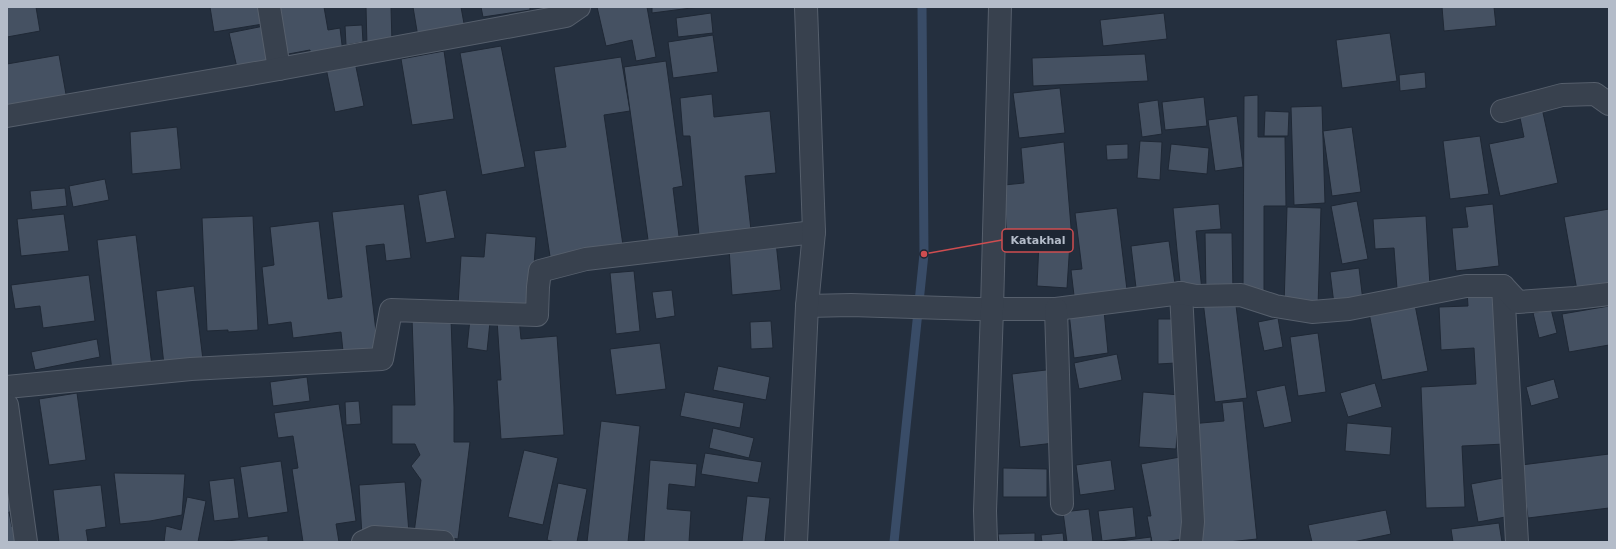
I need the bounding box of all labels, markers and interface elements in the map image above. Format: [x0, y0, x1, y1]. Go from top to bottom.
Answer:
callout: Katakhal [1002, 229, 1073, 252]
text: Katakhal [1011, 234, 1065, 247]

